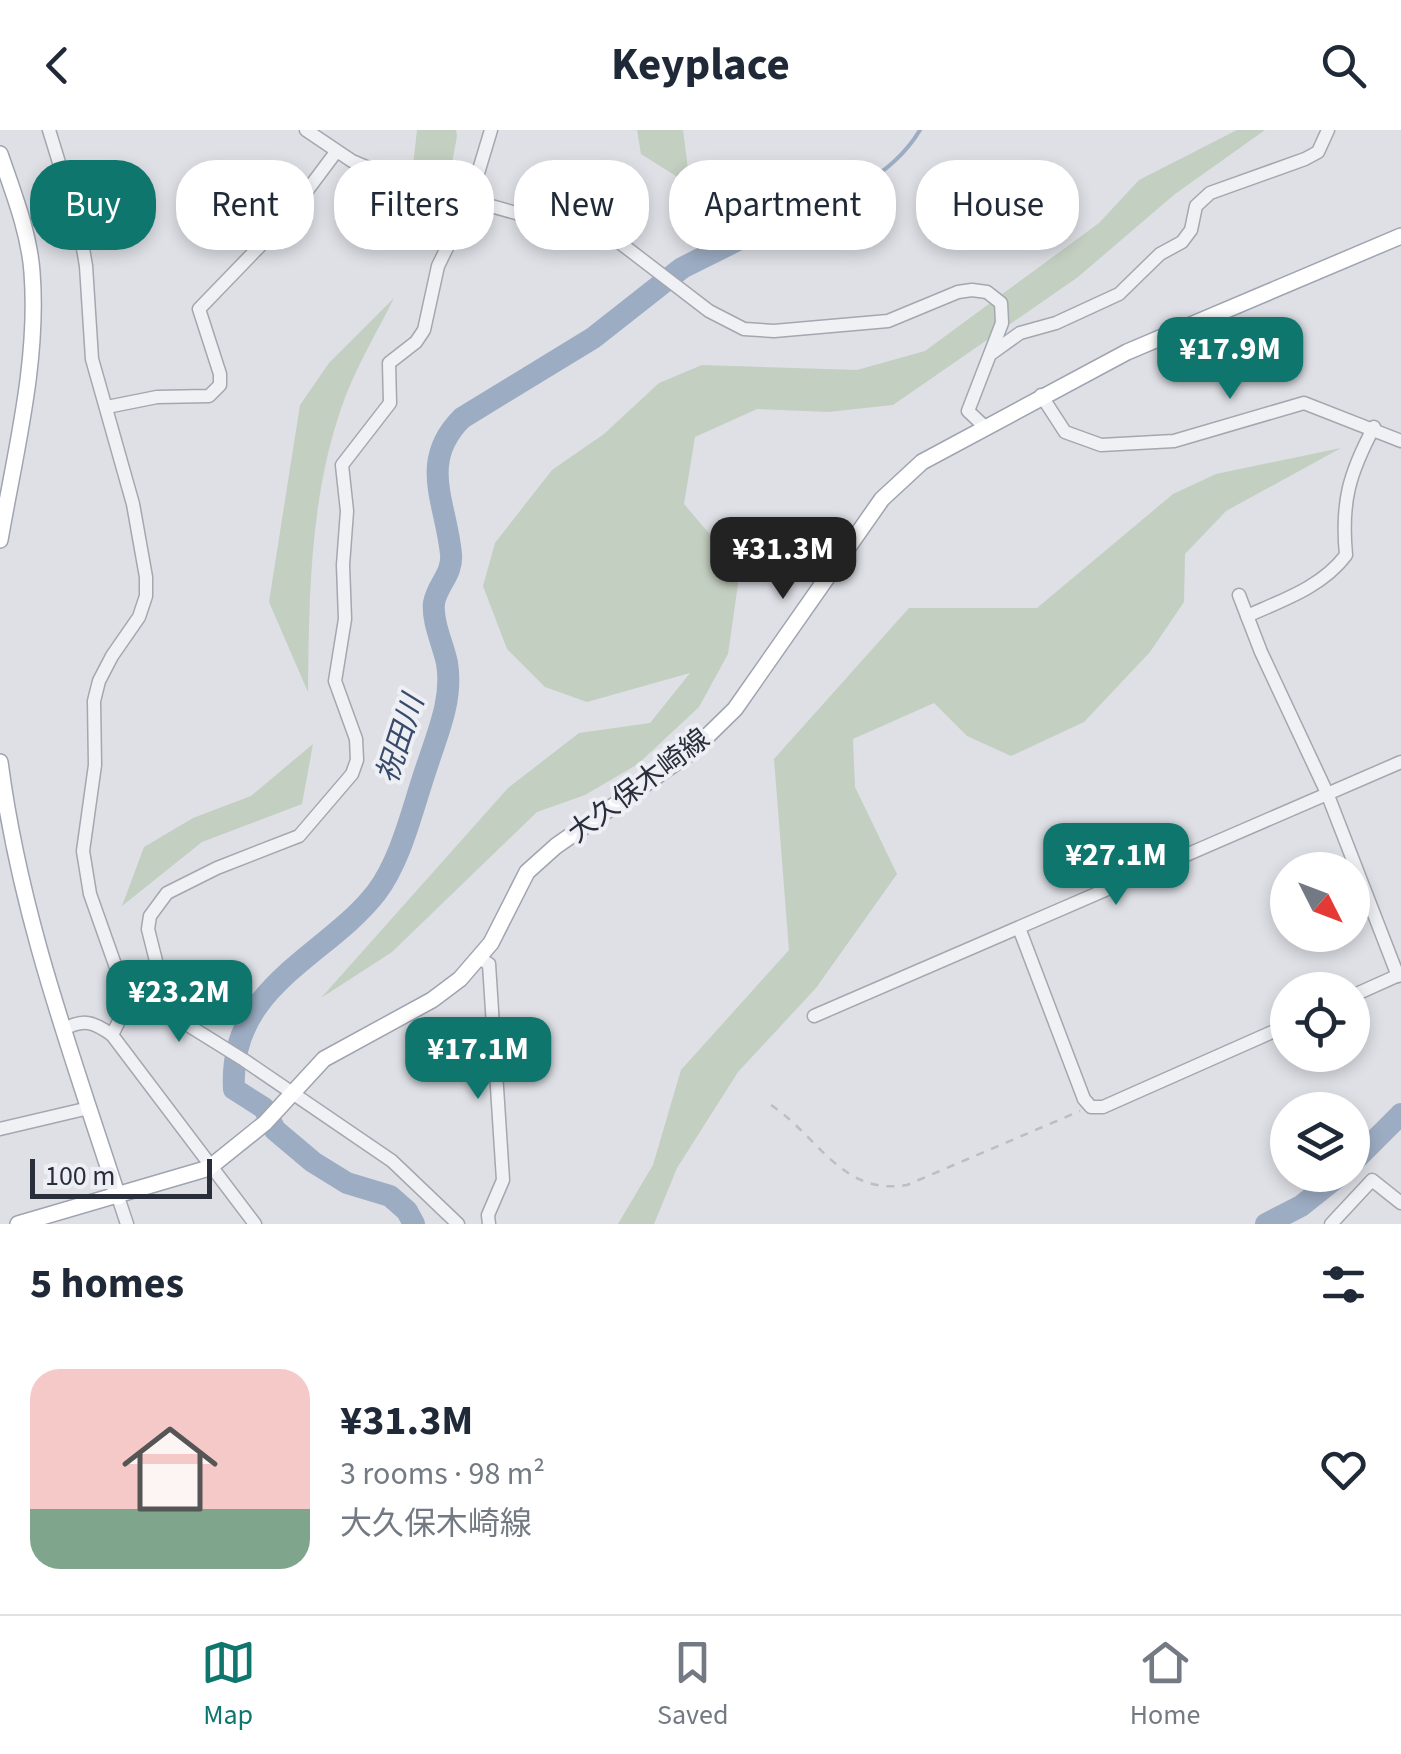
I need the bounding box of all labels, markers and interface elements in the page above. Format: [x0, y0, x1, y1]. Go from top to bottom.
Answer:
text: Keyplace [611, 33, 790, 97]
icon: back [30, 38, 85, 93]
icon: search [1316, 38, 1371, 93]
chip: Buy [30, 160, 156, 250]
chip: Rent [176, 160, 314, 250]
chip: Filters [334, 160, 494, 250]
chip: New [514, 160, 649, 250]
chip: Apartment [669, 160, 896, 250]
chip: House [916, 160, 1079, 250]
pin: ¥17.9M [1149, 317, 1311, 402]
text: ¥17.9M [1179, 326, 1281, 372]
pin: ¥31.3M [702, 517, 864, 602]
text: ¥31.3M [732, 526, 834, 572]
water label: 祝田川 [366, 687, 436, 789]
street label: 大久保木崎線 [559, 719, 718, 852]
pin: ¥27.1M [1035, 823, 1197, 908]
text: ¥27.1M [1065, 832, 1167, 878]
north arrow [1270, 852, 1370, 952]
map controls [1270, 852, 1370, 1192]
pin: ¥23.2M [98, 960, 260, 1045]
text: ¥23.2M [128, 969, 230, 1015]
button: locate [1270, 972, 1370, 1072]
pin: ¥17.1M [397, 1017, 559, 1102]
text: ¥17.1M [427, 1026, 529, 1072]
button: layers [1270, 1092, 1370, 1192]
scale bar [30, 1154, 212, 1198]
text: 100 m [45, 1156, 116, 1196]
text: 5 homes [30, 1254, 184, 1314]
icon: filters [1316, 1257, 1371, 1312]
text: ¥31.3M [340, 1391, 473, 1451]
icon: home [110, 1409, 230, 1529]
icon: heart [1316, 1442, 1371, 1497]
text: 3 rooms · 98 m² [340, 1451, 545, 1497]
text: 大久保木崎線 [340, 1501, 532, 1547]
tab: Map [201, 1635, 256, 1735]
tab: Saved [657, 1635, 728, 1735]
tab: Home [1130, 1635, 1200, 1735]

